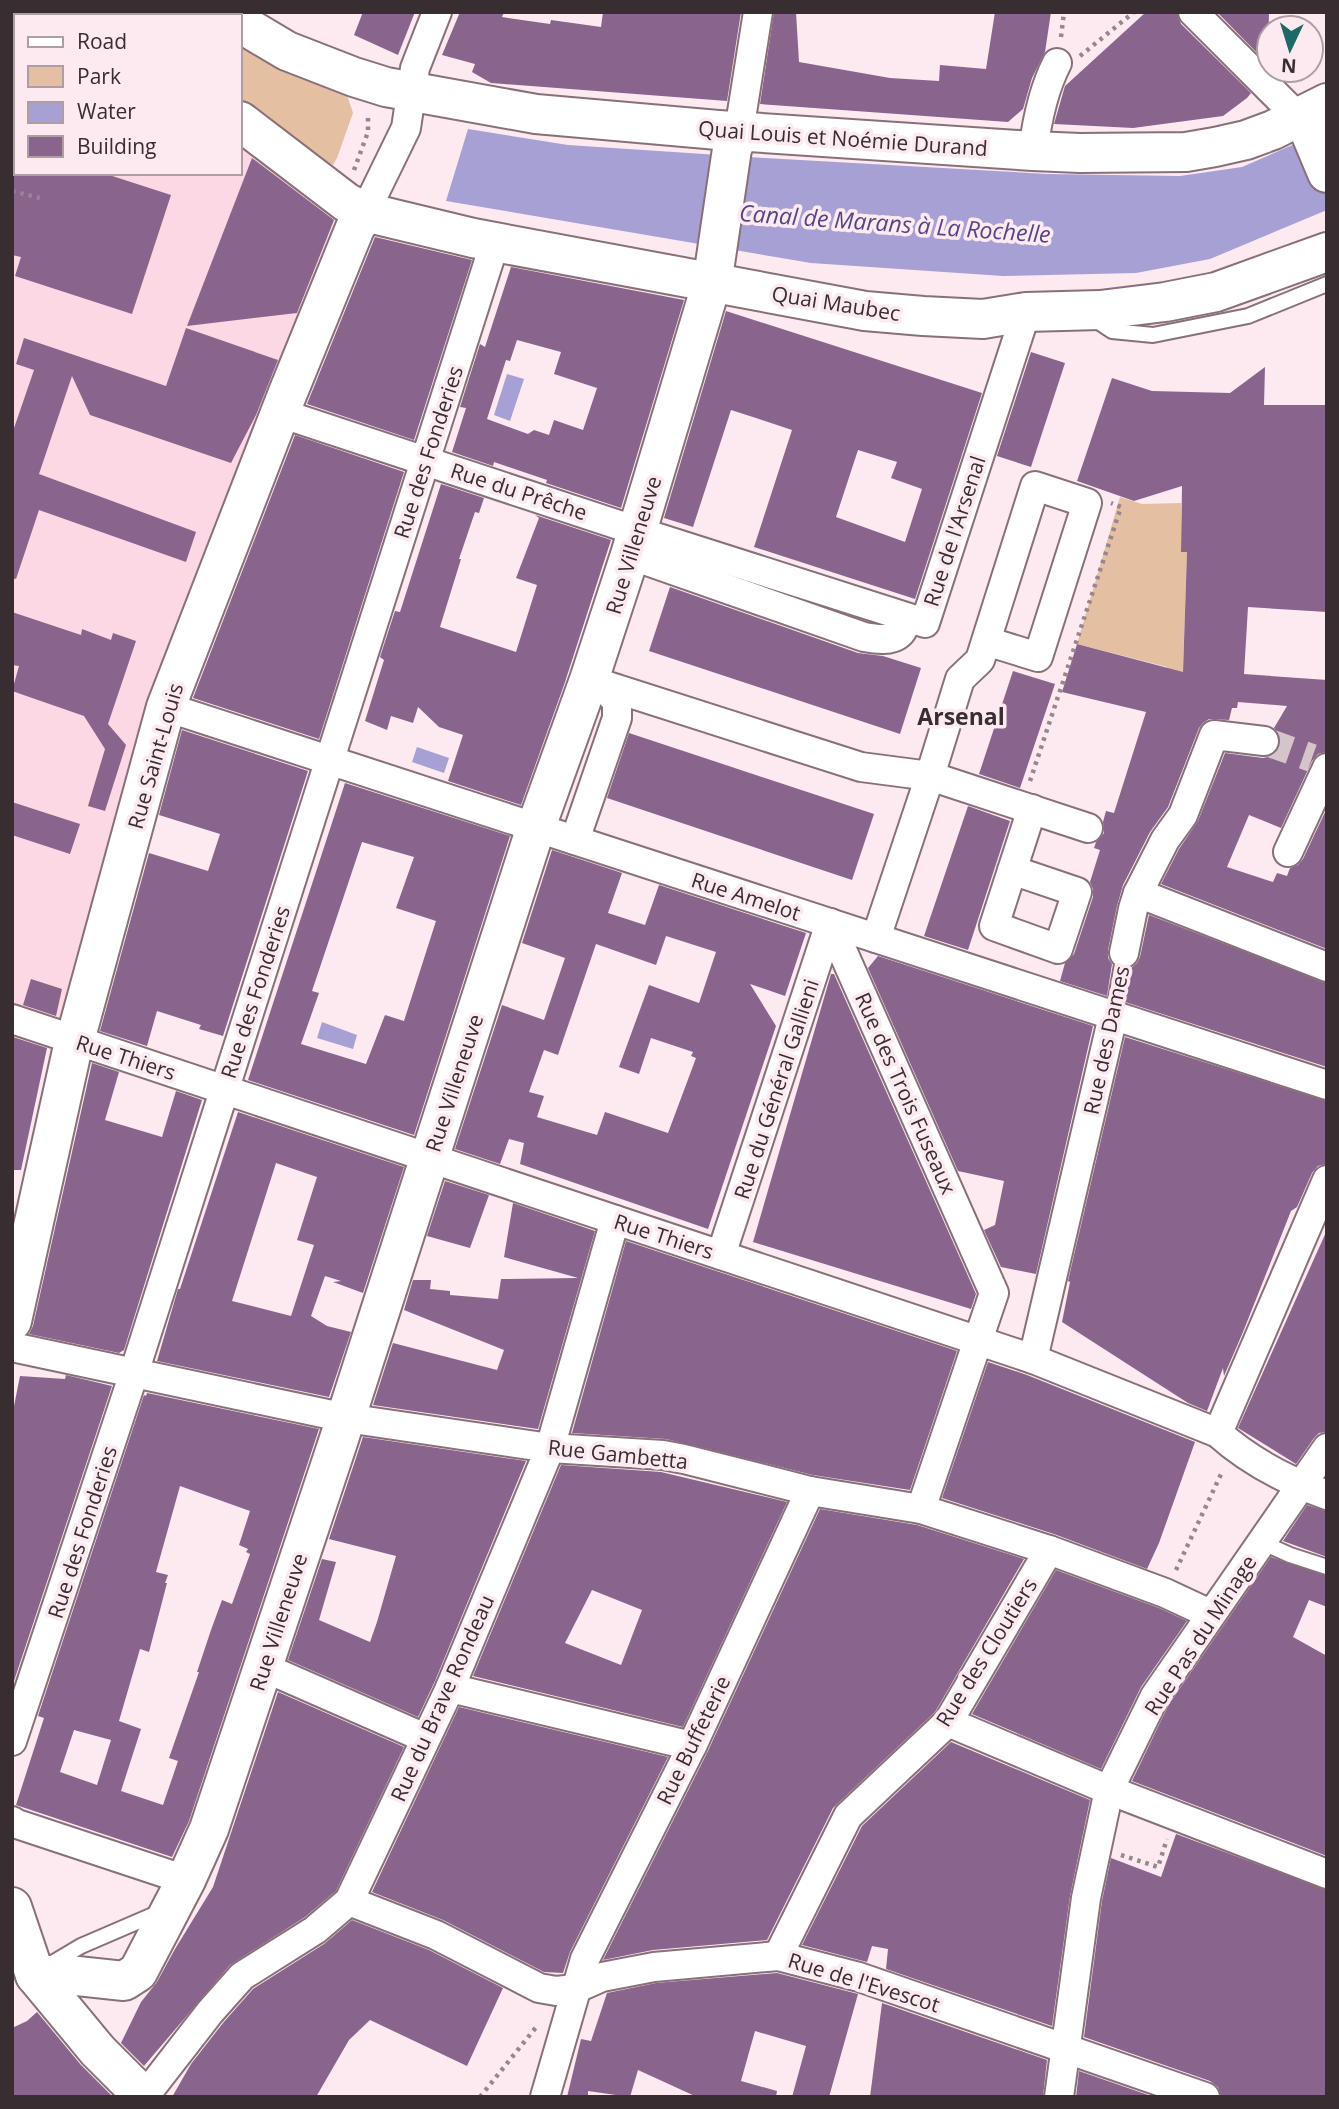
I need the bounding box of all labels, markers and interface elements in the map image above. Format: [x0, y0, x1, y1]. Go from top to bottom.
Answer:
legend [14, 14, 242, 175]
north arrow [1255, 14, 1325, 84]
text: Road [77, 27, 127, 55]
text: N [1280, 52, 1297, 79]
text: Park [77, 62, 121, 90]
text: Water [77, 97, 136, 125]
street label: Quai Louis et Noémie Durand [697, 114, 989, 162]
text: Building [77, 132, 156, 160]
water label: Canal de Marans à La Rochelle [738, 196, 1052, 250]
street label: Quai Maubec [770, 279, 902, 327]
street label: Rue des Fonderies [387, 362, 469, 542]
street label: Rue de l'Arsenal [916, 452, 992, 610]
street label: Rue du Prêche [447, 456, 591, 526]
street label: Rue Villeneuve [599, 472, 667, 618]
street label: Rue Saint-Louis [121, 680, 189, 832]
district label: Arsenal [917, 700, 1005, 732]
street label: Rue Amelot [688, 865, 804, 927]
street label: Rue des Fonderies [214, 902, 296, 1082]
street label: Rue des Dames [1077, 963, 1135, 1117]
street label: Rue du Général Gallieni [727, 975, 825, 1203]
street label: Rue des Trois Fuseaux [849, 988, 963, 1198]
street label: Rue Villeneuve [419, 1011, 489, 1155]
street label: Rue Thiers [73, 1028, 179, 1086]
street label: Rue Thiers [611, 1207, 717, 1265]
street label: Rue Gambetta [547, 1433, 689, 1475]
street label: Rue des Fonderies [41, 1442, 123, 1622]
street label: Rue Pas du Minage [1138, 1549, 1262, 1721]
street label: Rue Villeneuve [243, 1550, 313, 1694]
street label: Rue des Cloutiers [929, 1572, 1043, 1732]
street label: Rue du Brave Rondeau [384, 1590, 500, 1806]
street label: Rue Buffeterie [650, 1671, 736, 1809]
street label: Rue de l'Evescot [785, 1946, 943, 2018]

